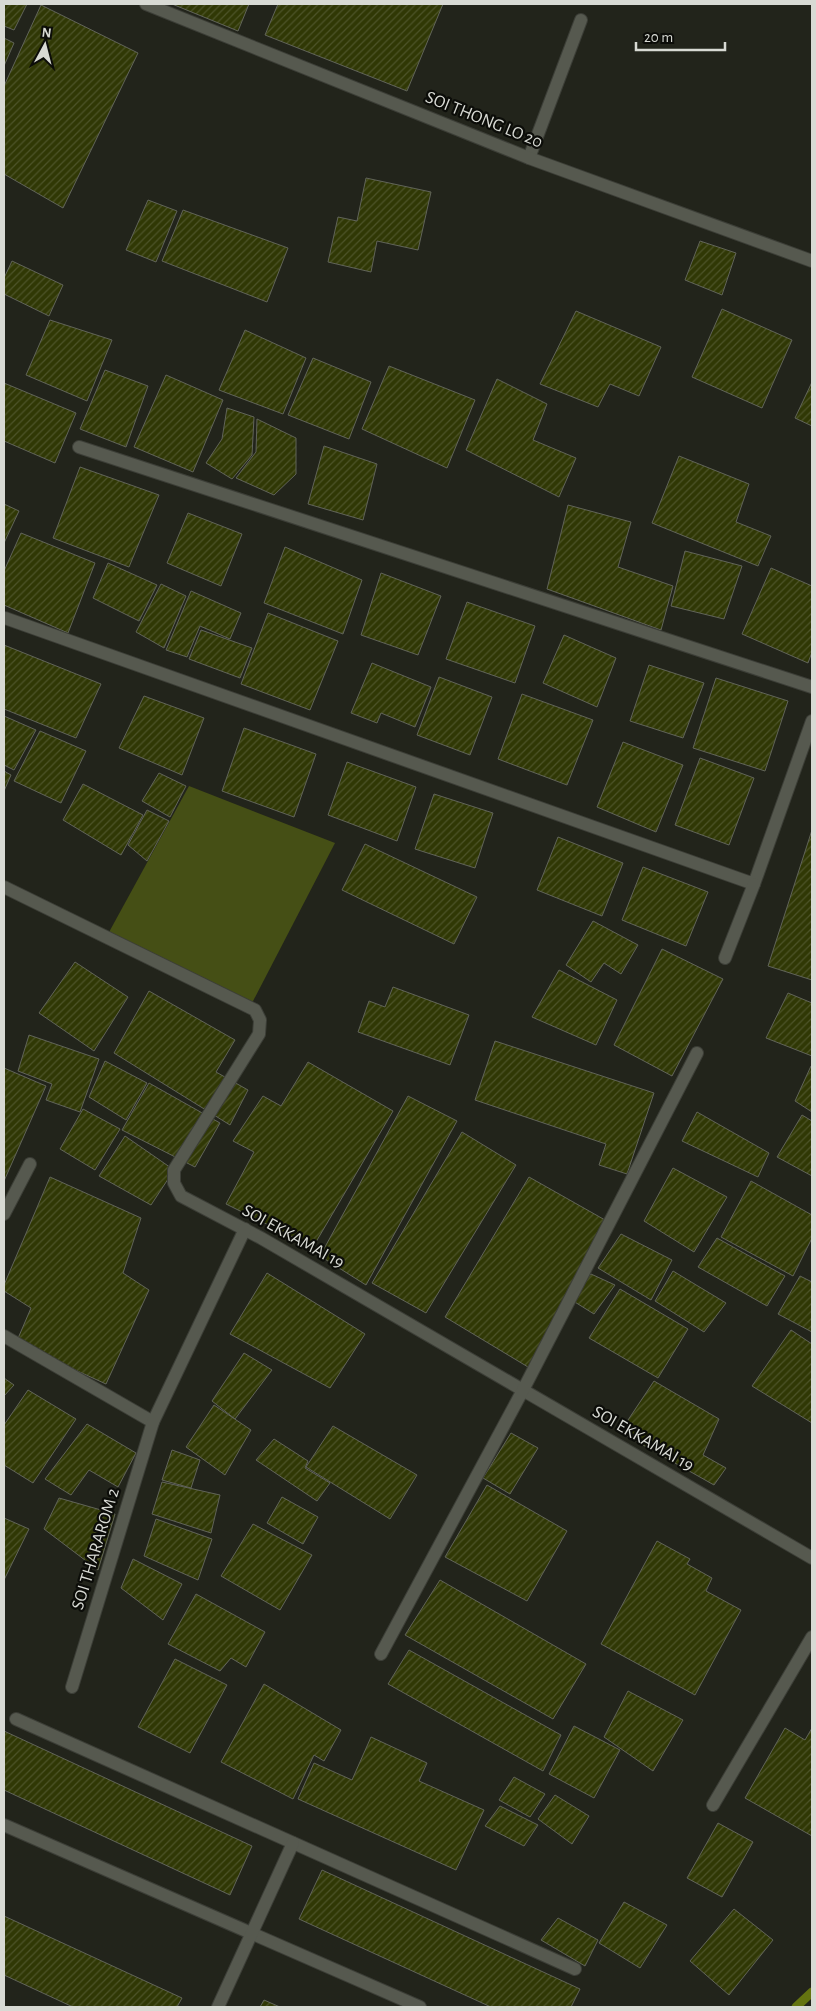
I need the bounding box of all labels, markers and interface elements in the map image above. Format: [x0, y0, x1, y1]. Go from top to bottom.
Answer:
north arrow [20, 20, 70, 70]
scale bar [636, 20, 725, 52]
text: N [41, 26, 52, 41]
text: 20 m [644, 30, 673, 45]
street label: SOI THONG LO 20 [423, 88, 545, 152]
street label: SOI EKKAMAI 19 [239, 1202, 347, 1272]
street label: SOI EKKAMAI 19 [589, 1403, 697, 1475]
street label: SOI THARAROM 2 [69, 1486, 123, 1612]

